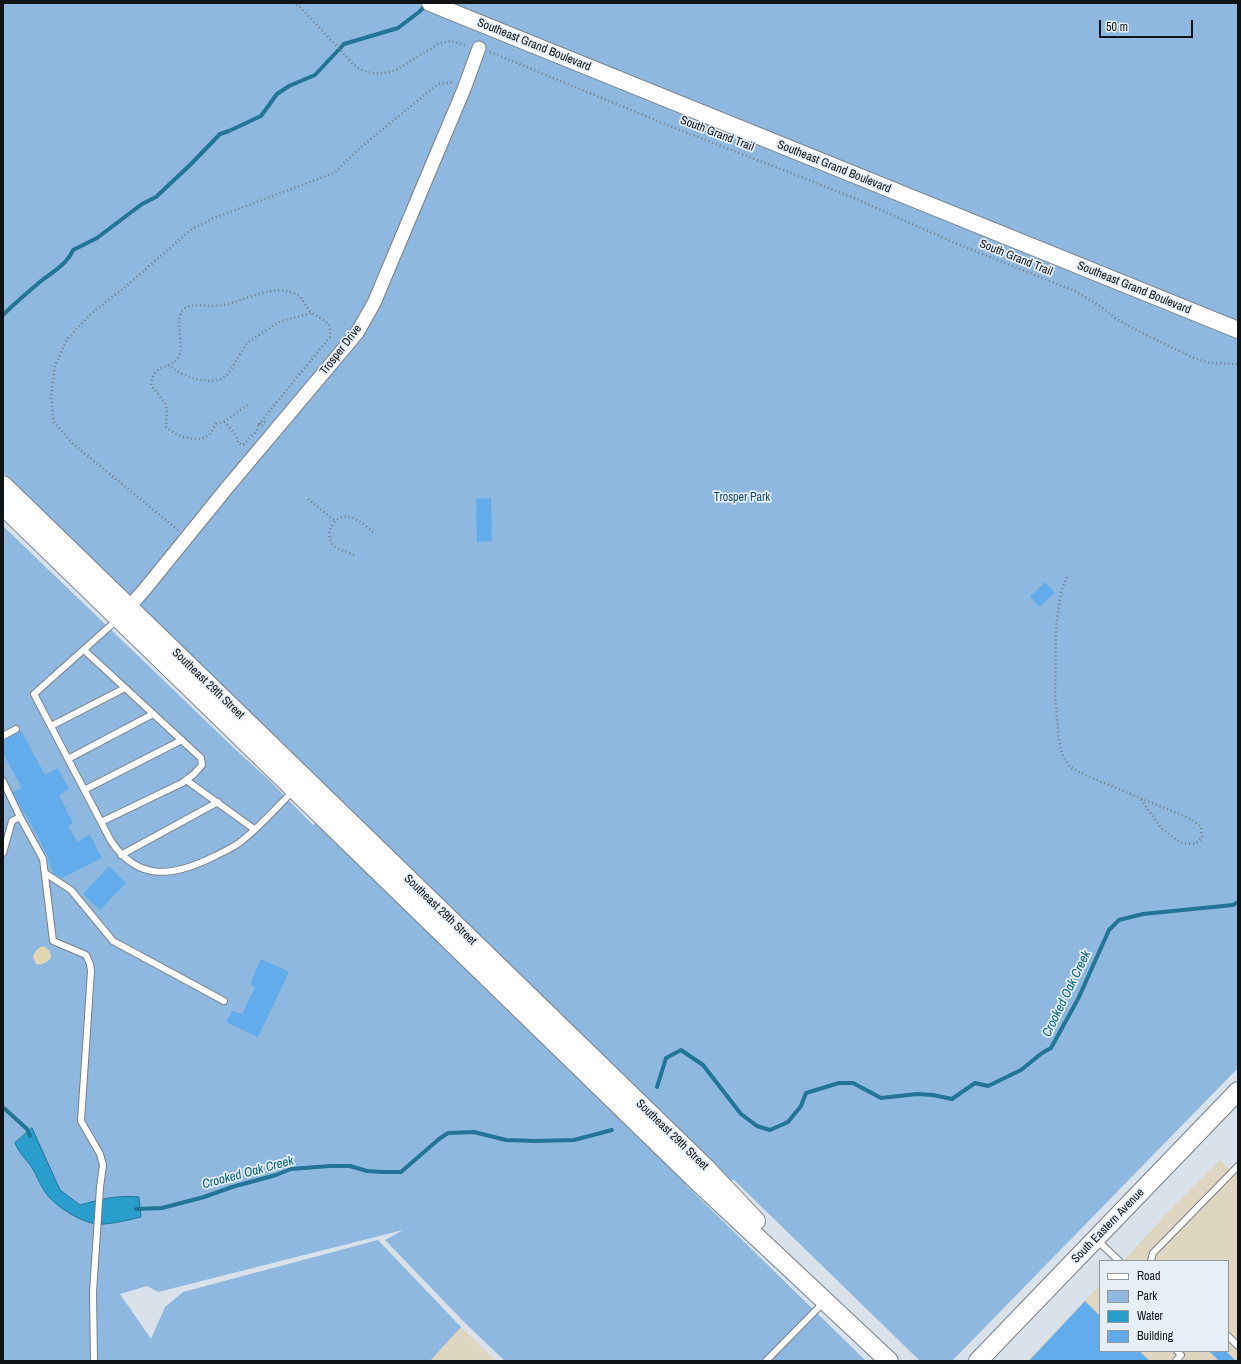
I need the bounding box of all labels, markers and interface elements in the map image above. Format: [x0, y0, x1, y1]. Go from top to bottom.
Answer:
scale bar [1101, 12, 1195, 38]
street label: Southeast Grand Boulevard [475, 16, 593, 74]
text: 50 m [1106, 19, 1128, 35]
street label: South Grand Trail [678, 113, 756, 155]
street label: Southeast Grand Boulevard [775, 138, 893, 196]
street label: South Grand Trail [977, 237, 1055, 279]
street label: Southeast Grand Boulevard [1075, 259, 1193, 317]
street label: Trosper Drive [317, 322, 365, 378]
park label: Trosper Park [714, 491, 770, 505]
street label: Southeast 29th Street [169, 646, 247, 722]
street label: Southeast 29th Street [401, 872, 479, 948]
water label: Crooked Oak Creek [1039, 948, 1095, 1040]
street label: Southeast 29th Street [633, 1097, 711, 1173]
water label: Crooked Oak Creek [200, 1153, 296, 1193]
street label: South Eastern Avenue [1069, 1186, 1147, 1266]
legend [1099, 1260, 1229, 1352]
text: Road [1137, 1268, 1161, 1284]
text: Park [1137, 1288, 1157, 1304]
text: Water [1137, 1308, 1163, 1324]
text: Building [1137, 1328, 1173, 1344]

